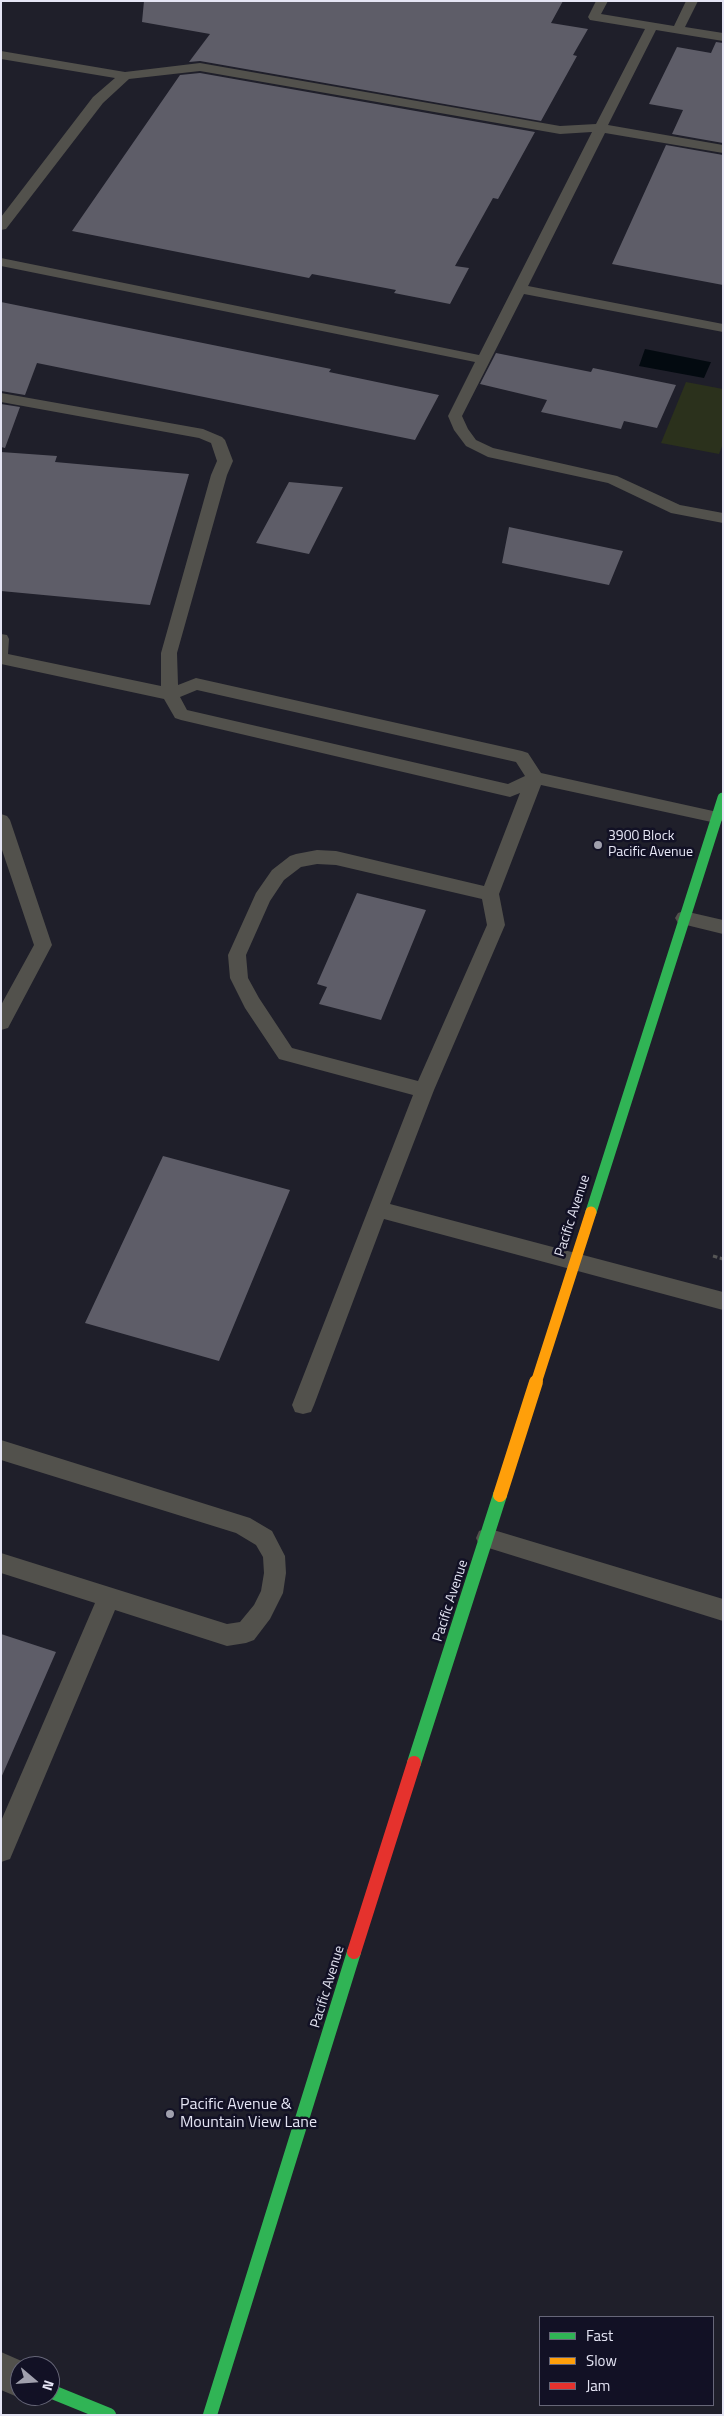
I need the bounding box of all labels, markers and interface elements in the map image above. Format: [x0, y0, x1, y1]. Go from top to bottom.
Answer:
place label: 3900 Block Pacific Avenue [608, 829, 693, 862]
marker: 3900 Block Pacific Avenue [592, 839, 604, 851]
street label: Pacific Avenue [552, 1173, 594, 1259]
street label: Pacific Avenue [430, 1558, 472, 1644]
street label: Pacific Avenue [308, 1944, 348, 2030]
place label: Pacific Avenue & Mountain View Lane [180, 2095, 317, 2133]
marker: Pacific Avenue & Mountain View Lane [164, 2108, 176, 2120]
legend [539, 2316, 714, 2406]
text: Fast [586, 2324, 613, 2347]
text: Slow [586, 2349, 617, 2372]
north arrow [10, 2356, 60, 2406]
text: Jam [586, 2374, 610, 2397]
text: N [37, 2378, 60, 2393]

